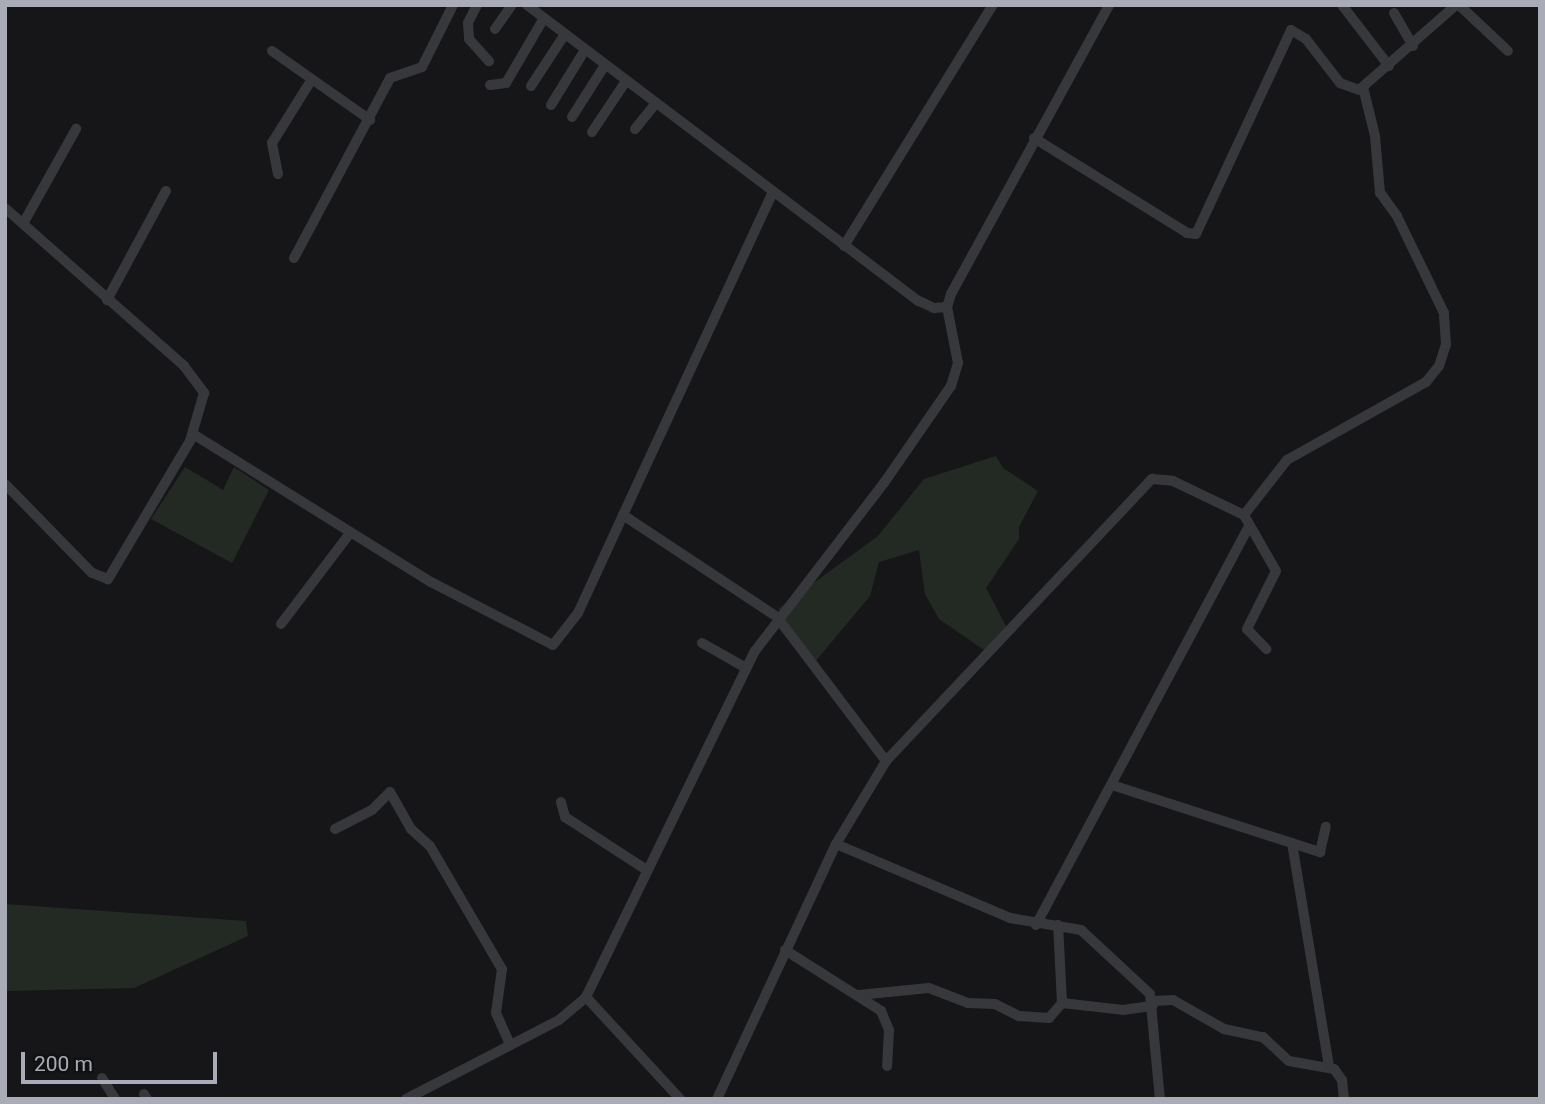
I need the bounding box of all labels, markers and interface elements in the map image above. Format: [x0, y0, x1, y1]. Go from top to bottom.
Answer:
scale bar [24, 1038, 220, 1082]
text: 200 m [34, 1052, 93, 1076]

